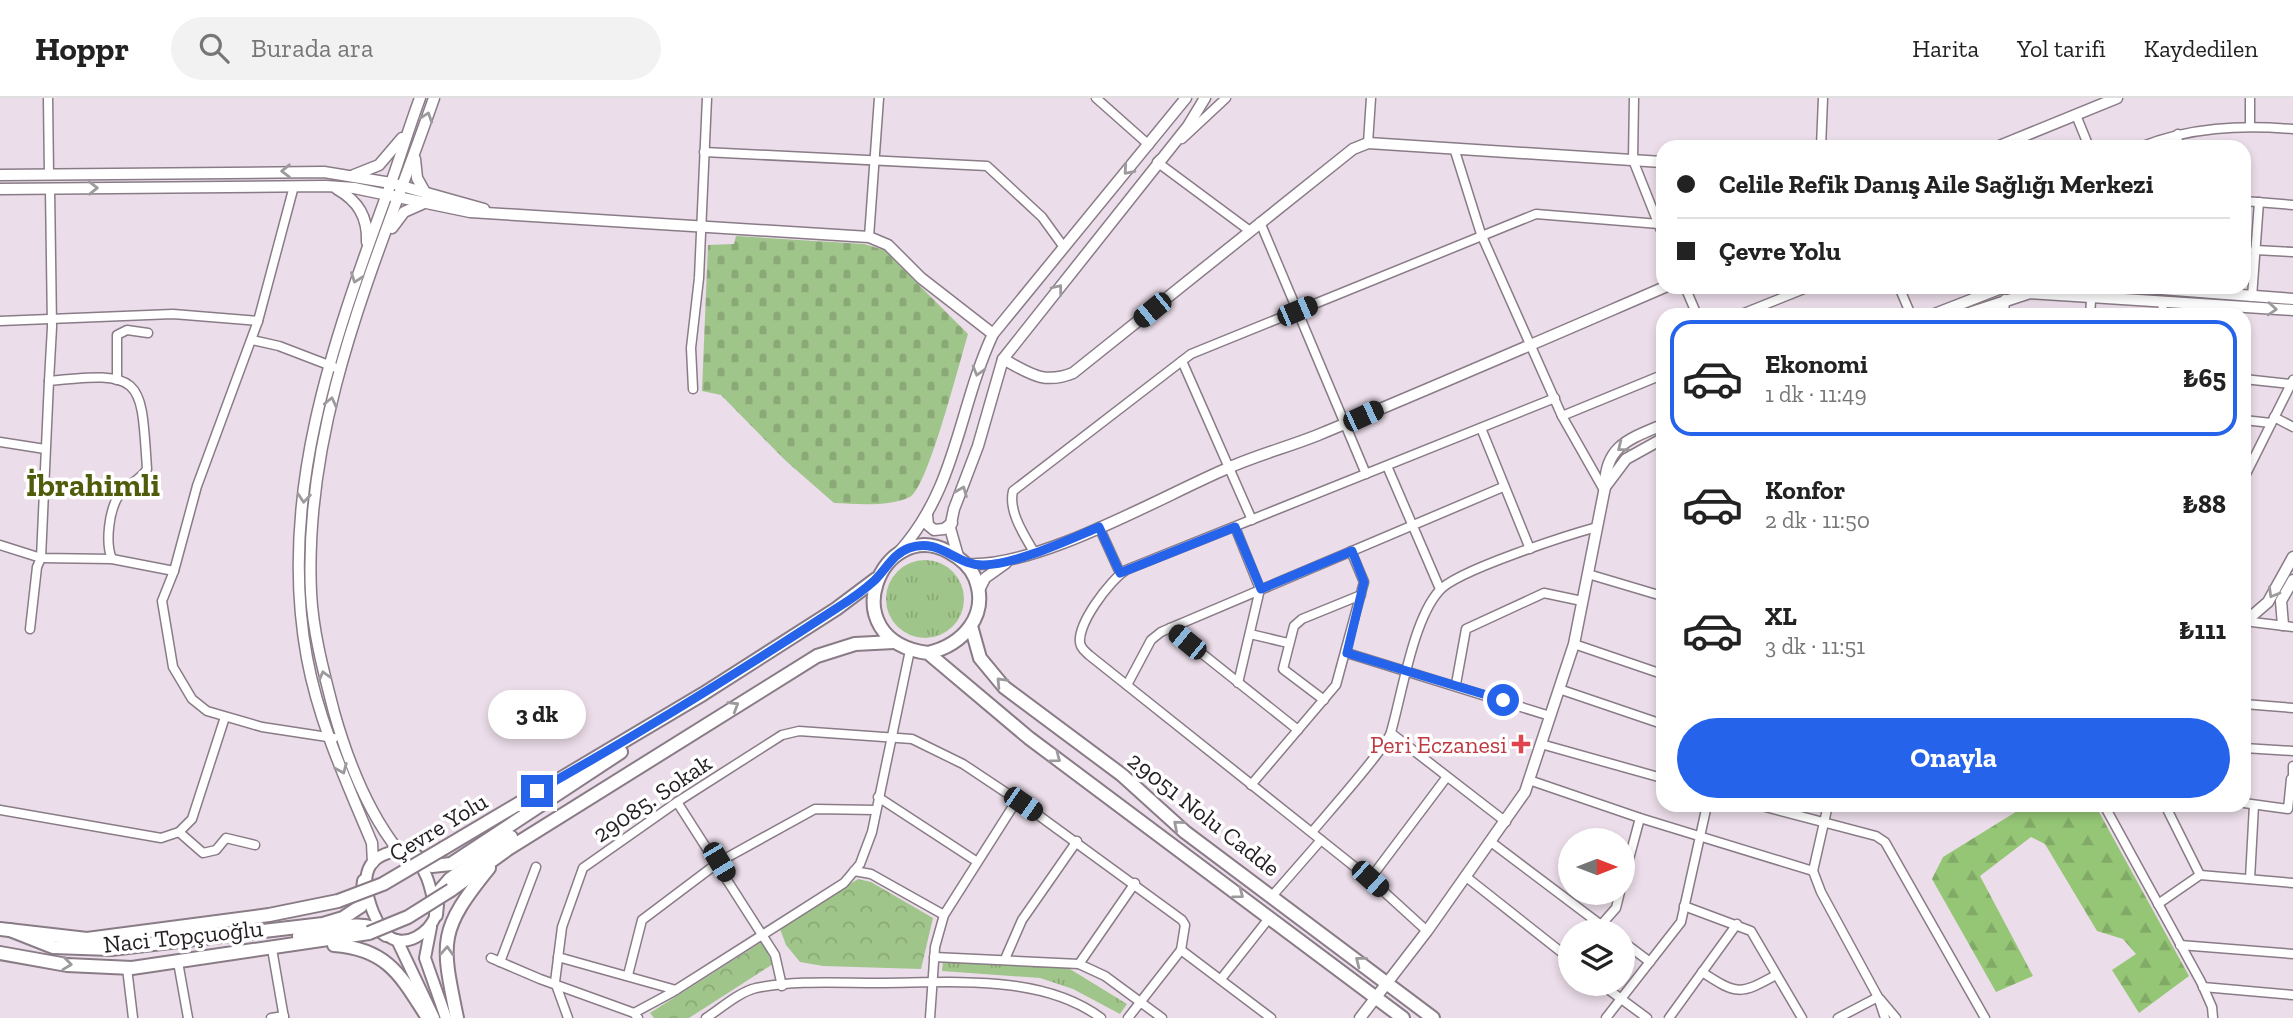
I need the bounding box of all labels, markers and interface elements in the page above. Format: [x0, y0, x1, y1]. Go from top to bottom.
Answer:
search box [171, 17, 661, 80]
text: Hoppr [35, 29, 129, 68]
icon: search [195, 29, 233, 67]
text: Burada ara [251, 32, 374, 64]
text: Harita [1912, 34, 1979, 63]
text: Yol tarifi [2017, 34, 2106, 63]
text: Kaydedilen [2144, 34, 2258, 63]
one-way arrow [419, 112, 433, 124]
one-way arrow [1124, 162, 1136, 175]
one-way arrow [280, 163, 291, 179]
text: Celile Refik Danış Aile Sağlığı Merkezi [1719, 168, 2153, 200]
one-way arrow [87, 181, 98, 196]
text: Çevre Yolu [1719, 235, 1841, 267]
one-way arrow [350, 271, 364, 283]
one-way arrow [1049, 284, 1062, 297]
car [1130, 289, 1175, 331]
car [1274, 293, 1321, 329]
one-way arrow [2267, 301, 2278, 316]
icon: car [1681, 347, 1744, 410]
text: Ekonomi [1765, 348, 1868, 380]
text: ₺65 [2183, 362, 2226, 394]
one-way arrow [972, 364, 987, 376]
text: 1 dk · 11:49 [1765, 380, 1867, 408]
one-way arrow [323, 396, 337, 408]
car [1340, 398, 1387, 434]
one-way arrow [1617, 439, 1629, 452]
district label: İbrahimli [26, 466, 160, 504]
icon: car [1681, 473, 1744, 536]
text: Konfor [1765, 474, 1845, 506]
one-way arrow [954, 486, 968, 499]
text: ₺88 [2182, 488, 2226, 520]
one-way arrow [296, 492, 311, 504]
text: 2 dk · 11:50 [1765, 506, 1870, 534]
one-way arrow [2268, 585, 2281, 598]
icon: car [1681, 599, 1744, 662]
text: XL [1765, 600, 1797, 632]
text: ₺111 [2179, 614, 2226, 646]
car [1165, 621, 1210, 663]
text: 3 dk · 11:51 [1765, 632, 1865, 660]
one-way arrow [318, 670, 333, 682]
one-way arrow [997, 677, 1009, 690]
route start [1487, 684, 1519, 716]
callout: 3 dk [488, 690, 586, 738]
text: 3 dk [516, 700, 558, 728]
one-way arrow [726, 702, 739, 715]
button: Onayla [1677, 718, 2230, 798]
place label: Peri Eczanesi [1370, 730, 1507, 759]
marker: Peri Eczanesi [1513, 736, 1529, 752]
street label: 29051 Nolu Cadde [1122, 745, 1286, 883]
street label: 29085. Sokak [587, 748, 717, 848]
one-way arrow [1048, 750, 1061, 762]
one-way arrow [333, 762, 347, 774]
route end [521, 775, 553, 807]
car [1000, 783, 1047, 825]
street label: Çevre Yolu [384, 786, 493, 868]
one-way arrow [1173, 821, 1186, 833]
north arrow [1558, 828, 1634, 905]
map controls [1558, 828, 1635, 996]
car [700, 839, 739, 885]
car [1348, 857, 1393, 901]
one-way arrow [1231, 886, 1243, 898]
street label: Naci Topçuoğlu [102, 913, 265, 959]
button: layers [1558, 919, 1635, 996]
one-way arrow [439, 945, 454, 956]
one-way arrow [61, 957, 73, 972]
one-way arrow [1355, 957, 1368, 970]

